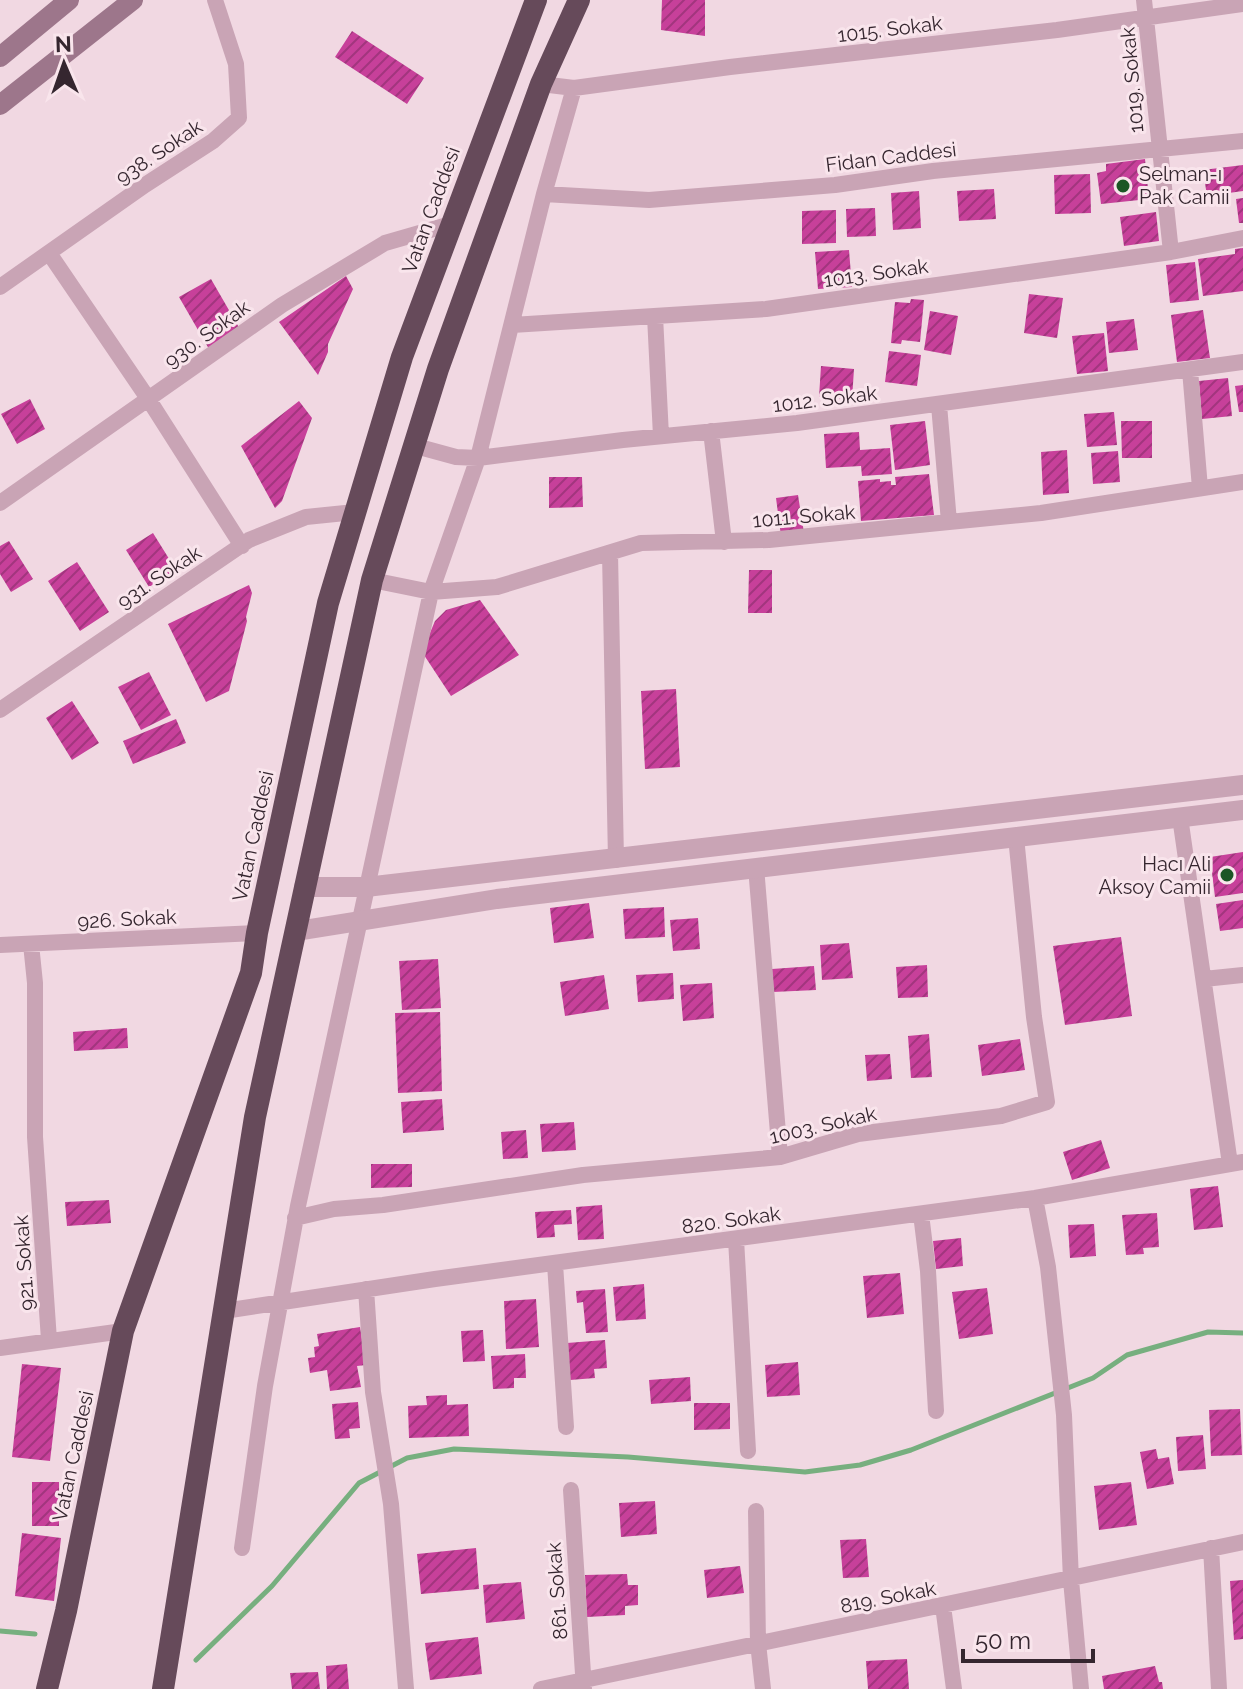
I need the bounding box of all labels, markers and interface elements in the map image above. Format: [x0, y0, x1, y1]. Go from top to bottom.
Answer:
street label: 1015. Sokak [836, 11, 944, 47]
north arrow [24, 24, 104, 104]
street label: 1019. Sokak [1115, 26, 1149, 134]
text: N [54, 31, 72, 57]
street label: 938. Sokak [111, 114, 207, 190]
street label: Fidan Caddesi [824, 137, 958, 177]
street label: Vatan Caddesi [397, 143, 465, 277]
place label: Selman-ı Pak Camii [1139, 162, 1230, 209]
marker: Selman-ı Pak Camii [1114, 177, 1132, 195]
street label: 1013. Sokak [822, 254, 930, 292]
street label: 930. Sokak [160, 295, 255, 373]
street label: 1012. Sokak [772, 381, 879, 417]
street label: 1011. Sokak [752, 500, 857, 532]
street label: 931. Sokak [113, 540, 206, 614]
street label: Vatan Caddesi [227, 768, 279, 904]
place label: Hacı Ali Aksoy Camii [1099, 852, 1211, 899]
marker: Hacı Ali Aksoy Camii [1218, 866, 1236, 884]
street label: 926. Sokak [77, 904, 178, 934]
street label: 1003. Sokak [767, 1101, 879, 1149]
street label: 820. Sokak [680, 1201, 782, 1239]
street label: 921. Sokak [9, 1214, 39, 1312]
street label: Vatan Caddesi [47, 1388, 99, 1524]
street label: 861. Sokak [542, 1541, 572, 1640]
street label: 819. Sokak [838, 1576, 938, 1618]
scale bar [963, 1613, 1093, 1663]
text: 50 m [975, 1626, 1031, 1655]

